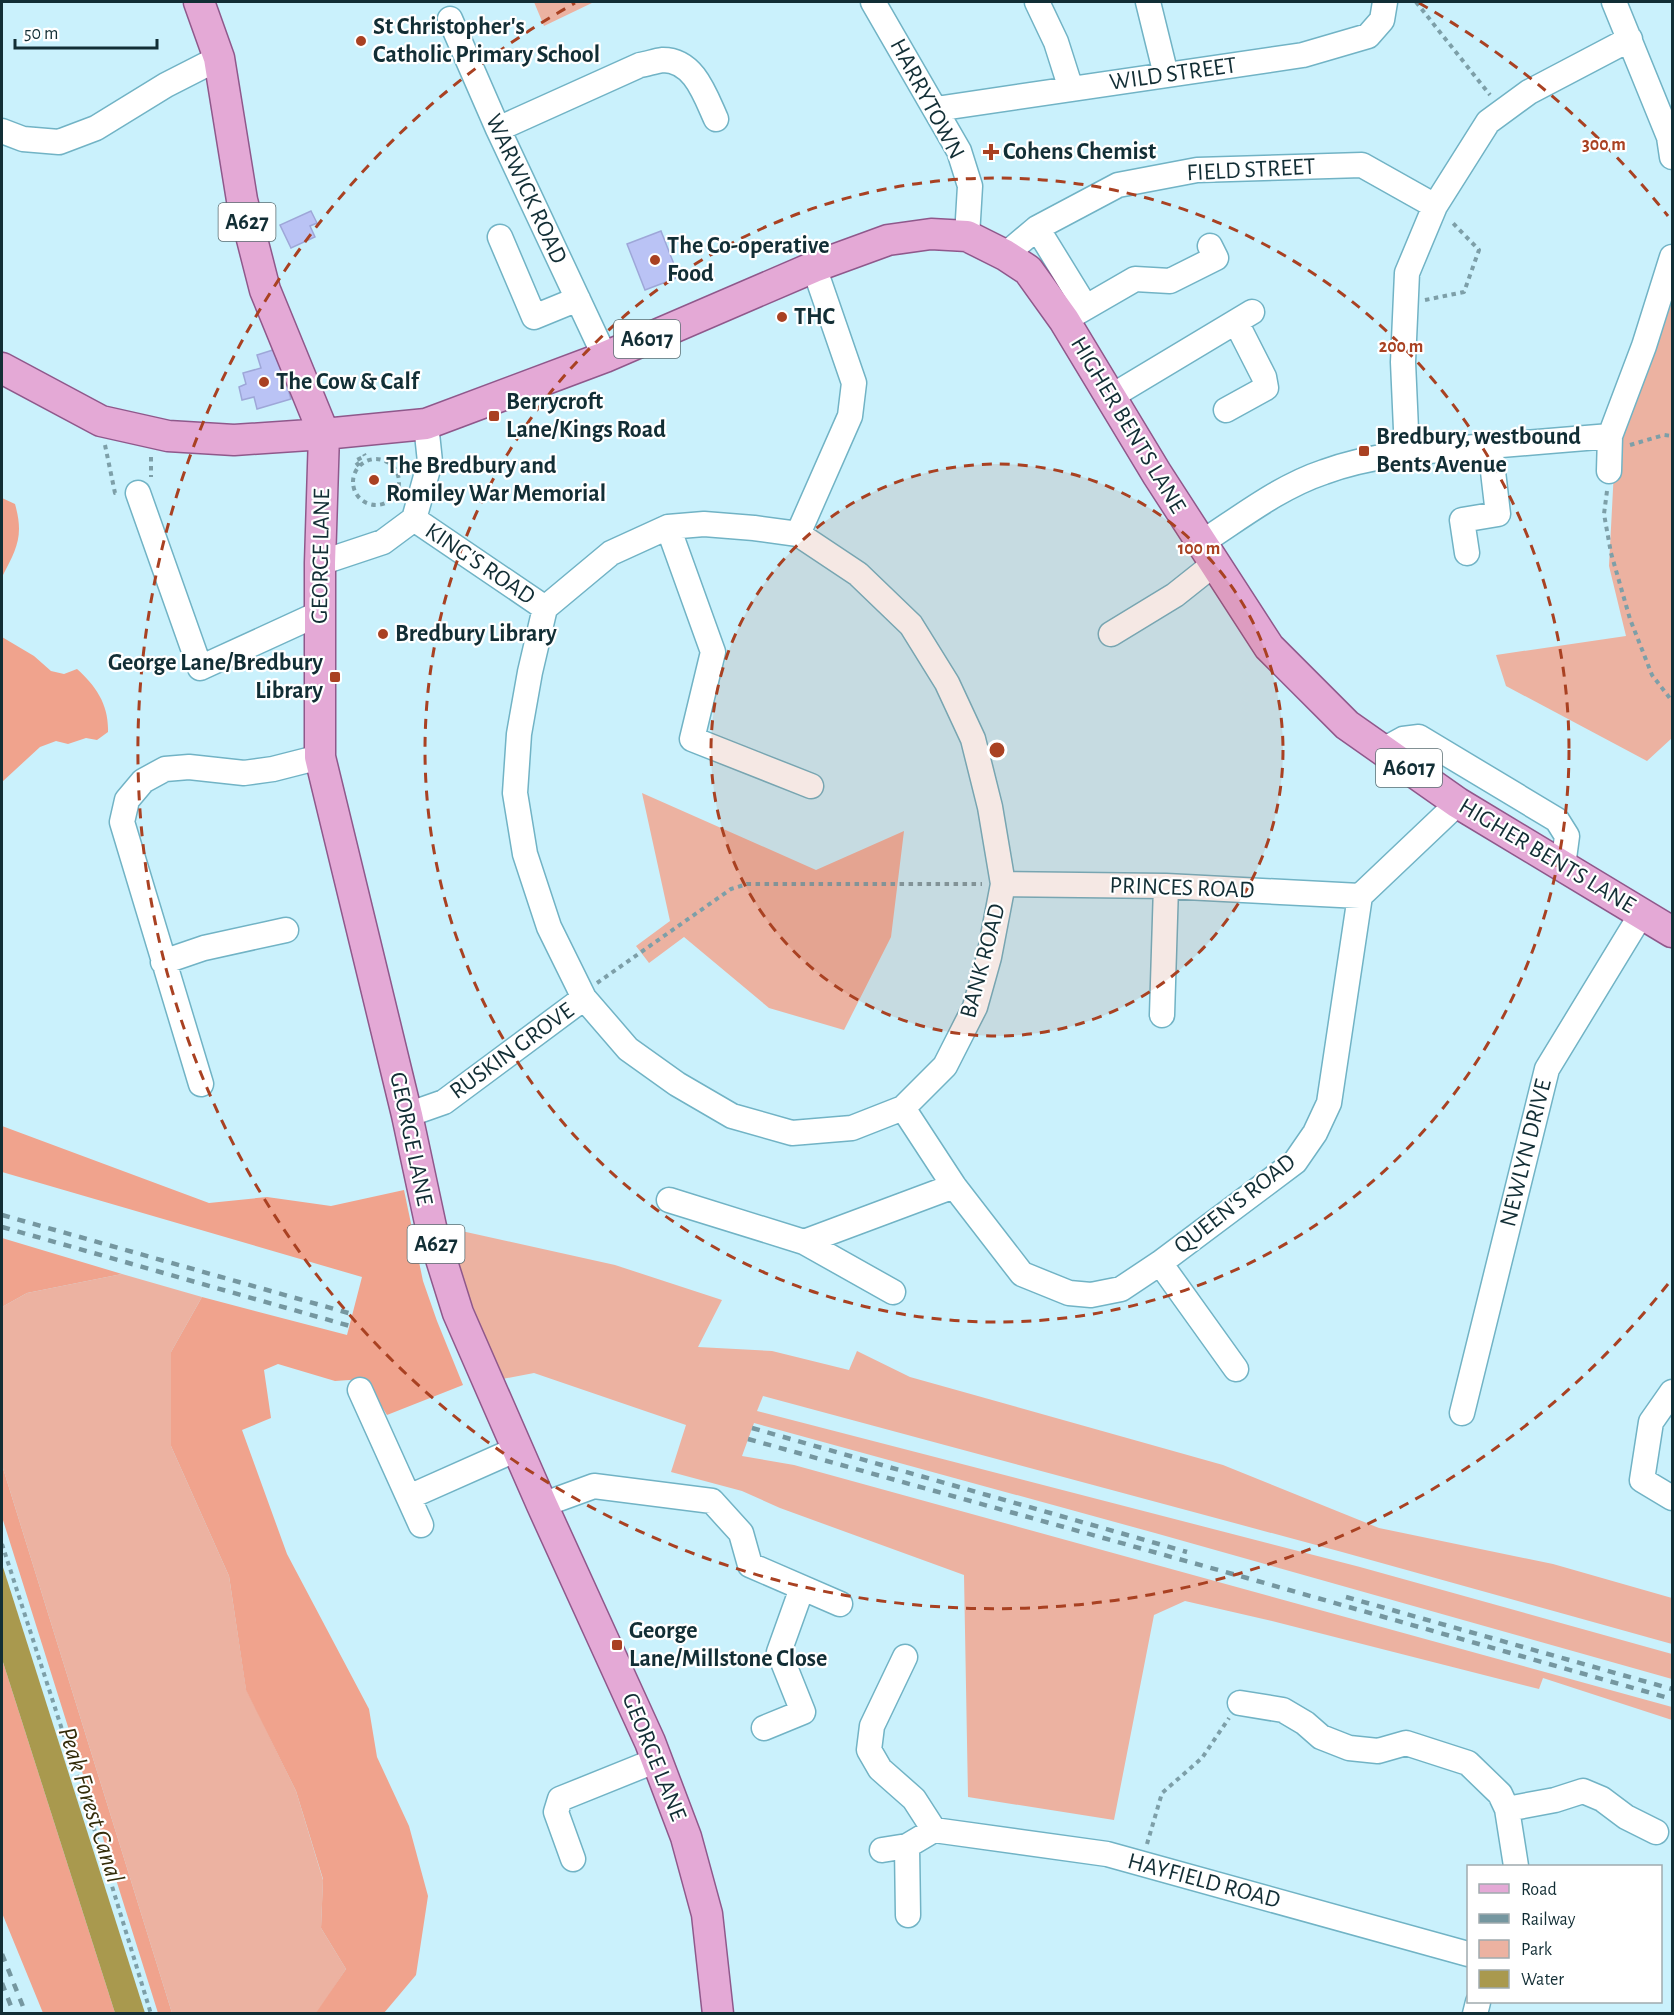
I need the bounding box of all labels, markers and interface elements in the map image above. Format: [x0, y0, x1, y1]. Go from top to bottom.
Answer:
scale bar [15, 12, 158, 50]
place label: St Christopher's Catholic Primary School [373, 15, 600, 67]
text: 50 m [24, 25, 58, 43]
marker: St Christopher's Catholic Primary School [354, 34, 368, 48]
street label: HARRYTOWN [885, 35, 969, 163]
street label: WILD STREET [1108, 53, 1238, 95]
street label: WARWICK ROAD [481, 111, 571, 267]
text: 300 m [1582, 136, 1626, 154]
place label: Cohens Chemist [1003, 140, 1156, 164]
marker: Cohens Chemist [984, 145, 998, 159]
street label: FIELD STREET [1186, 155, 1316, 185]
road number: A627 [218, 203, 276, 241]
place label: The Co-operative Food [667, 234, 829, 286]
marker: The Co-operative Food [648, 253, 662, 267]
place label: THC [794, 305, 835, 329]
marker: THC [775, 310, 789, 324]
road number: A6017 [614, 320, 680, 358]
street label: HIGHER BENTS LANE [1066, 333, 1190, 518]
text: 200 m [1379, 338, 1423, 356]
place label: The Cow & Calf [276, 370, 421, 394]
marker: The Cow & Calf [257, 375, 271, 389]
place label: Berrycroft Lane/Kings Road [506, 390, 666, 442]
marker: Berrycroft Lane/Kings Road [487, 409, 501, 423]
place label: Bredbury, westbound Bents Avenue [1376, 425, 1581, 477]
marker: Bredbury, westbound Bents Avenue [1357, 444, 1371, 458]
place label: The Bredbury and Romiley War Memorial [386, 454, 606, 506]
marker: The Bredbury and Romiley War Memorial [367, 473, 381, 487]
street label: GEORGE LANE [308, 488, 334, 624]
street label: KING'S ROAD [421, 519, 539, 609]
text: 100 m [1178, 540, 1220, 558]
place label: Bredbury Library [395, 622, 557, 646]
marker: Bredbury Library [376, 627, 390, 641]
place label: George Lane/Bredbury Library [108, 651, 323, 703]
marker: George Lane/Bredbury Library [328, 670, 342, 684]
centre of rings [987, 740, 1007, 760]
road number: A6017 [1376, 749, 1442, 787]
street label: HIGHER BENTS LANE [1455, 794, 1640, 918]
street label: PRINCES ROAD [1109, 873, 1255, 903]
street label: BANK ROAD [956, 901, 1010, 1021]
street label: RUSKIN GROVE [446, 998, 579, 1104]
street label: GEORGE LANE [385, 1070, 437, 1208]
street label: NEWLYN DRIVE [1496, 1076, 1556, 1229]
street label: QUEEN'S ROAD [1170, 1149, 1300, 1259]
road number: A627 [408, 1225, 464, 1263]
place label: George Lane/Millstone Close [629, 1619, 827, 1671]
marker: George Lane/Millstone Close [610, 1638, 624, 1652]
street label: GEORGE LANE [617, 1690, 691, 1825]
water label: Peak Forest Canal [54, 1724, 128, 1886]
street label: HAYFIELD ROAD [1125, 1849, 1283, 1913]
legend [1467, 1865, 1662, 2003]
text: Road [1521, 1881, 1557, 1899]
text: Railway [1521, 1911, 1576, 1929]
text: Park [1521, 1941, 1553, 1959]
text: Water [1521, 1971, 1564, 1989]

